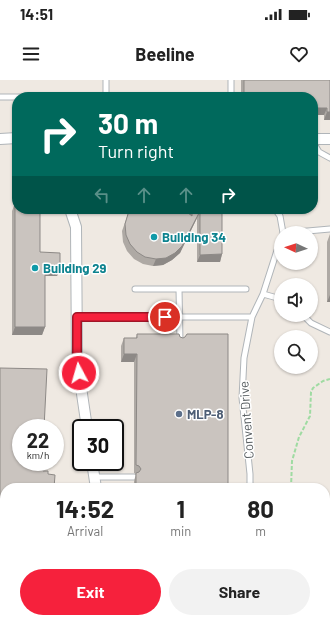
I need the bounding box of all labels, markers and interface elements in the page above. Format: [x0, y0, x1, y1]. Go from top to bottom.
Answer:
text: 14:51 [20, 5, 53, 23]
icon: menu [20, 43, 42, 65]
text: Beeline [135, 43, 195, 65]
icon: heart [288, 43, 310, 65]
text: 30 m [98, 106, 158, 140]
icon: right [32, 108, 84, 160]
text: Turn right [98, 140, 174, 162]
icon: left [91, 184, 113, 206]
icon: ahead [133, 184, 155, 206]
icon: ahead [175, 184, 197, 206]
icon: right [217, 184, 239, 206]
north arrow [274, 226, 318, 270]
map controls [274, 226, 318, 374]
place label: Building 34 [162, 229, 226, 245]
marker: Building 34 [149, 232, 159, 242]
place label: Building 29 [43, 260, 106, 276]
marker: Building 29 [30, 263, 40, 273]
button: sound [274, 278, 318, 322]
pin [148, 300, 182, 334]
icon: arrive [154, 306, 176, 328]
button: search [274, 330, 318, 374]
position arrow [58, 352, 100, 394]
street label: Convent Drive [235, 380, 257, 459]
place label: MLP-8 [187, 406, 223, 422]
marker: MLP-8 [174, 409, 184, 419]
speed limit sign: 30 [72, 419, 124, 471]
text: 22 [27, 428, 49, 452]
text: km/h [27, 449, 49, 461]
text: 14:52 [56, 494, 114, 523]
text: 1 [176, 494, 185, 523]
text: 80 [247, 494, 274, 523]
text: Arrival [67, 523, 103, 539]
text: min [170, 523, 191, 539]
text: m [255, 523, 266, 539]
button: Exit [20, 569, 161, 615]
button: Share [169, 569, 310, 615]

